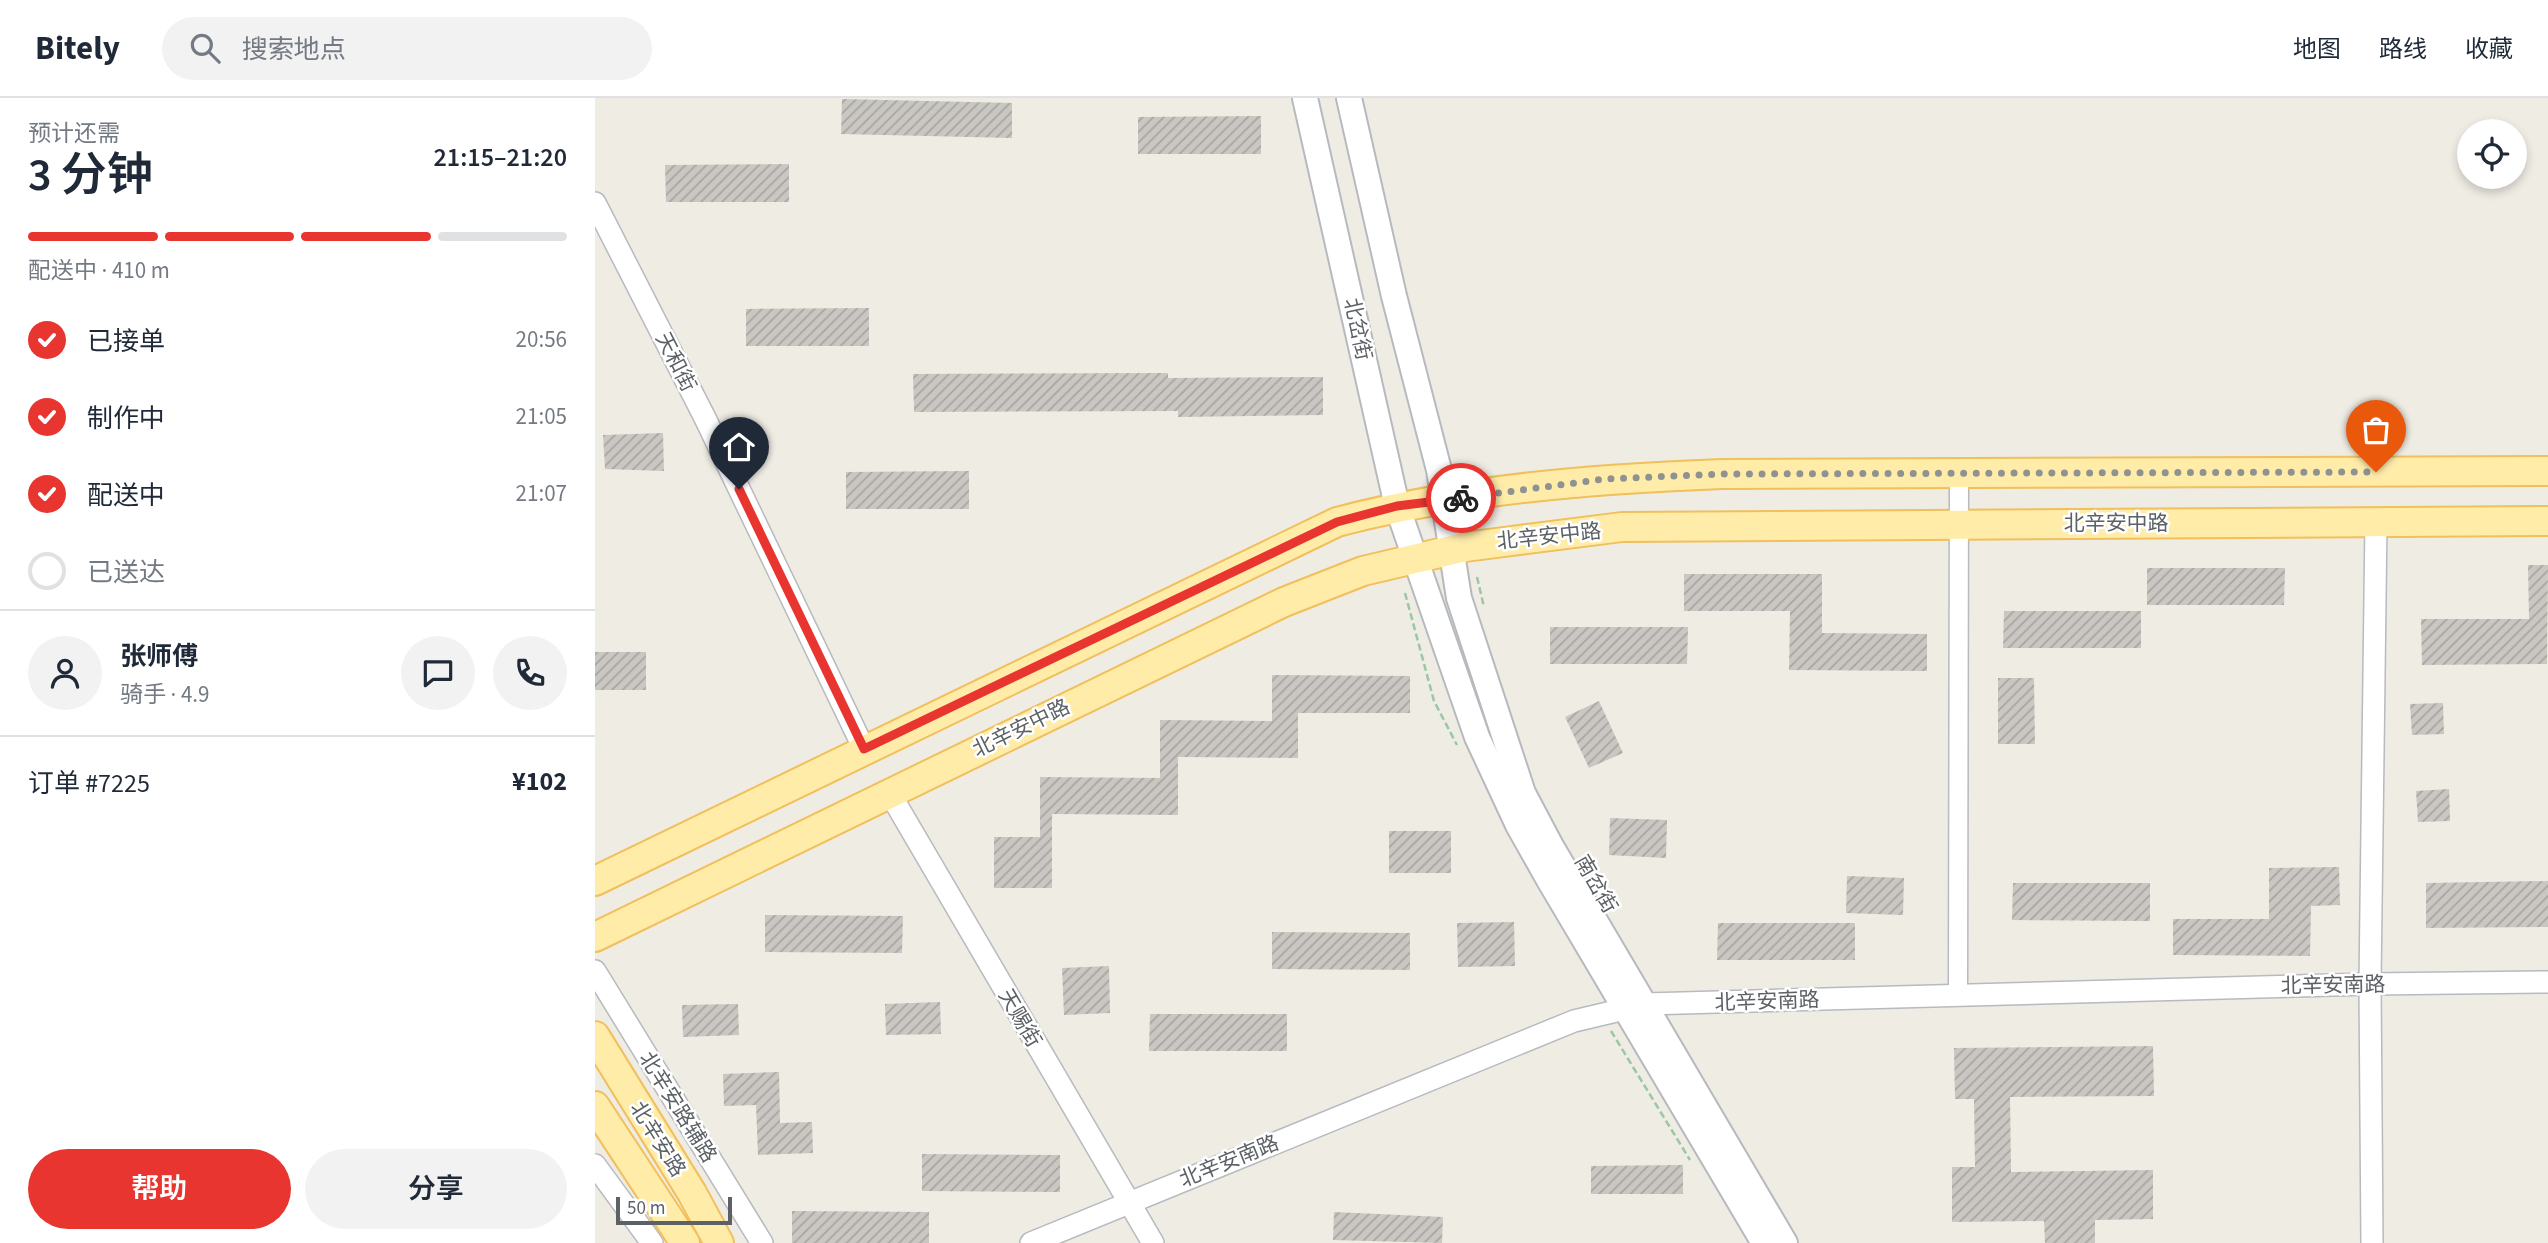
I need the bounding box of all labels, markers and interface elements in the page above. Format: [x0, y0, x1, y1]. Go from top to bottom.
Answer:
search box [162, 17, 652, 80]
text: Bitely [35, 25, 120, 72]
icon: search [186, 29, 224, 67]
text: 搜索地点 [242, 31, 346, 68]
text: 地图 [2293, 32, 2341, 67]
text: 路线 [2379, 32, 2427, 67]
text: 收藏 [2465, 32, 2513, 67]
text: 预计还需 [28, 117, 120, 150]
map controls [2457, 119, 2527, 189]
button: locate [2457, 119, 2527, 189]
text: 21:15–21:20 [434, 139, 567, 176]
text: 3 分钟 [28, 143, 153, 208]
text: 配送中 · 410 m [28, 254, 170, 287]
street label: 北岔街 [1337, 295, 1379, 363]
icon: check [28, 321, 66, 359]
text: 已接单 [87, 323, 165, 360]
text: 20:56 [516, 323, 567, 356]
street label: 天和街 [648, 327, 704, 397]
icon: check [28, 398, 66, 436]
text: 制作中 [87, 400, 165, 437]
text: 21:05 [516, 400, 567, 433]
pin [2346, 400, 2406, 472]
icon: bag [2357, 411, 2395, 449]
pin [709, 417, 769, 489]
icon: home [720, 428, 758, 466]
courier [1426, 463, 1496, 533]
icon: check [28, 475, 66, 513]
text: 配送中 [87, 477, 165, 514]
text: 21:07 [516, 477, 567, 510]
icon: bike [1442, 479, 1480, 517]
street label: 北辛安中路 [2064, 508, 2169, 538]
street label: 北辛安中路 [1495, 516, 1603, 556]
text: 已送达 [87, 554, 165, 591]
button: person [28, 636, 102, 710]
button: chat [401, 636, 475, 710]
button: phone [493, 636, 567, 710]
text: 张师傅 [120, 638, 198, 675]
text: 骑手 · 4.9 [120, 678, 210, 711]
street label: 北辛安中路 [967, 692, 1075, 764]
text: ¥102 [512, 763, 567, 800]
text: 订单 #7225 [28, 765, 150, 802]
street label: 南岔街 [1567, 849, 1625, 919]
street label: 北辛安南路 [2280, 969, 2386, 1001]
street label: 天赐街 [991, 983, 1049, 1053]
street label: 北辛安南路 [1714, 984, 1820, 1018]
street label: 北辛安路辅路 [634, 1047, 722, 1167]
street label: 北辛安路 [625, 1097, 691, 1181]
street label: 北辛安南路 [1175, 1127, 1283, 1195]
button: 帮助 [28, 1149, 291, 1229]
button: 分享 [305, 1149, 567, 1229]
scale bar [616, 1194, 731, 1226]
text: 50 m [627, 1195, 665, 1222]

